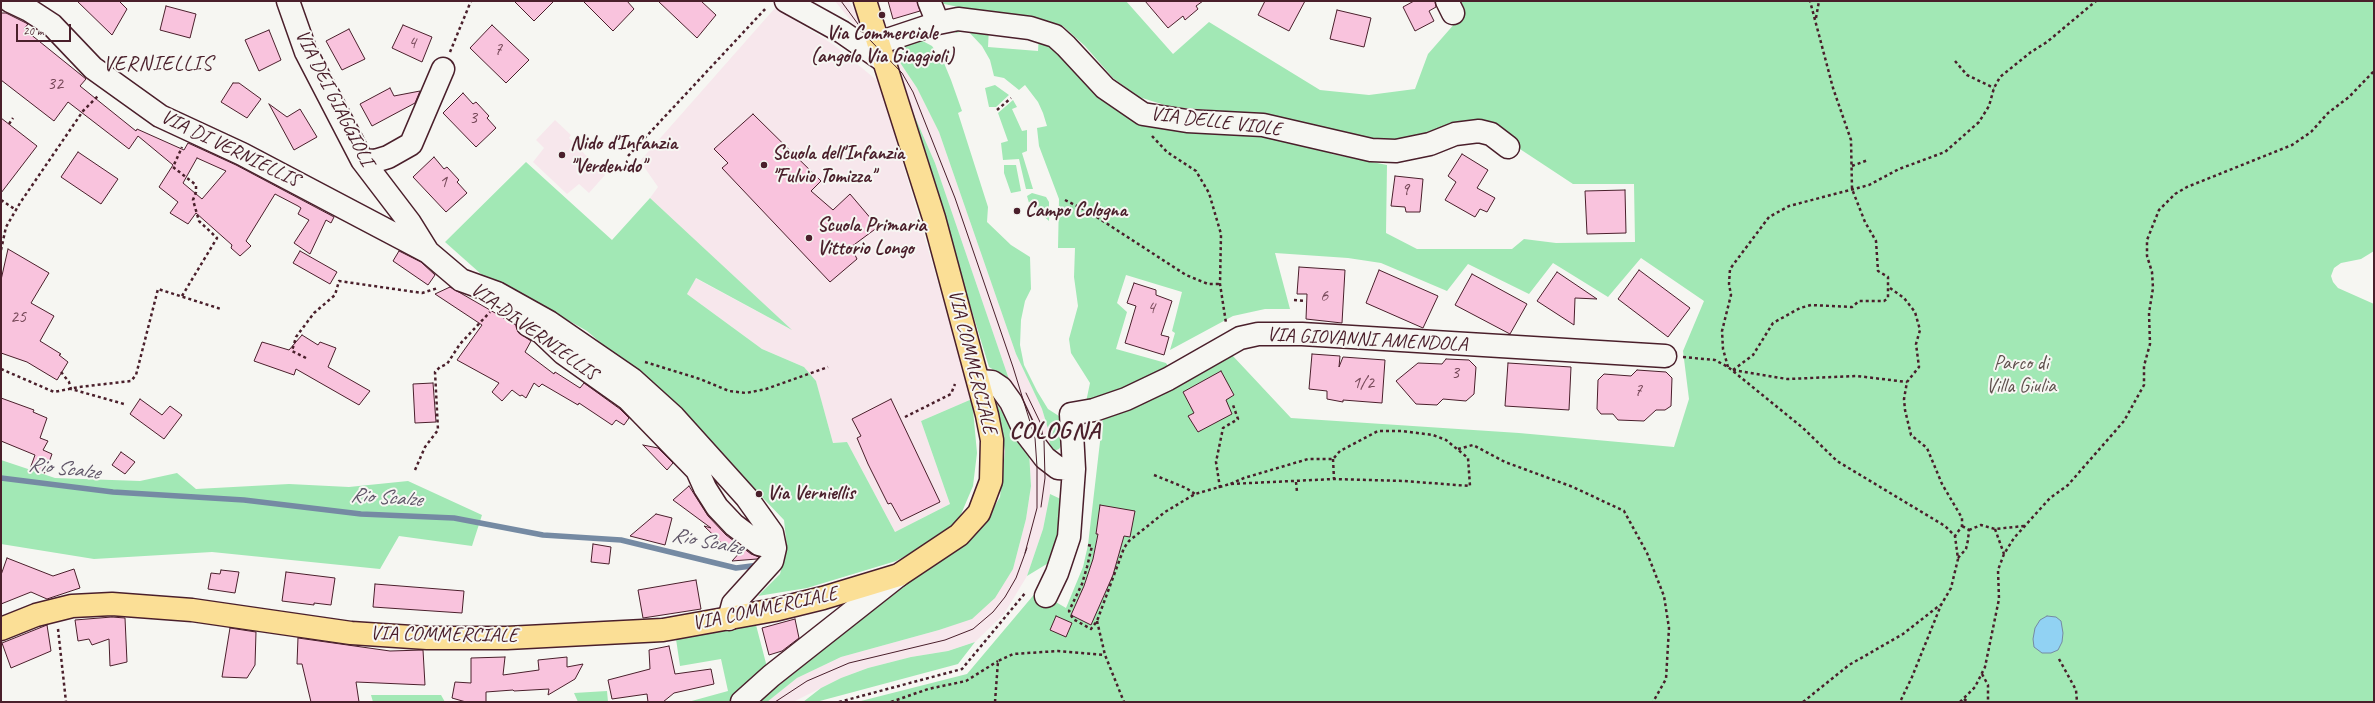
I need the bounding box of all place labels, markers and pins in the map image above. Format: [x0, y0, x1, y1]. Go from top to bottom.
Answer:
marker: Via Commerciale (angolo Via Giaggioli) [877, 10, 887, 20]
place label: Via Commerciale (angolo Via Giaggioli) [810, 22, 954, 69]
place label: Nido d'Infanzia "Verdenido" [570, 132, 677, 179]
place label: Scuola dell'Infanzia "Fulvio Tomizza" [772, 142, 904, 189]
marker: Nido d'Infanzia "Verdenido" [557, 150, 567, 160]
marker: Scuola dell'Infanzia "Fulvio Tomizza" [759, 160, 769, 170]
place label: Campo Cologna [1025, 199, 1127, 223]
marker: Campo Cologna [1012, 206, 1022, 216]
place label: Scuola Primaria Vittorio Longo [817, 214, 926, 261]
marker: Scuola Primaria Vittorio Longo [804, 233, 814, 243]
place label: Via Verniellis [767, 482, 855, 506]
marker: Via Verniellis [754, 489, 764, 499]

